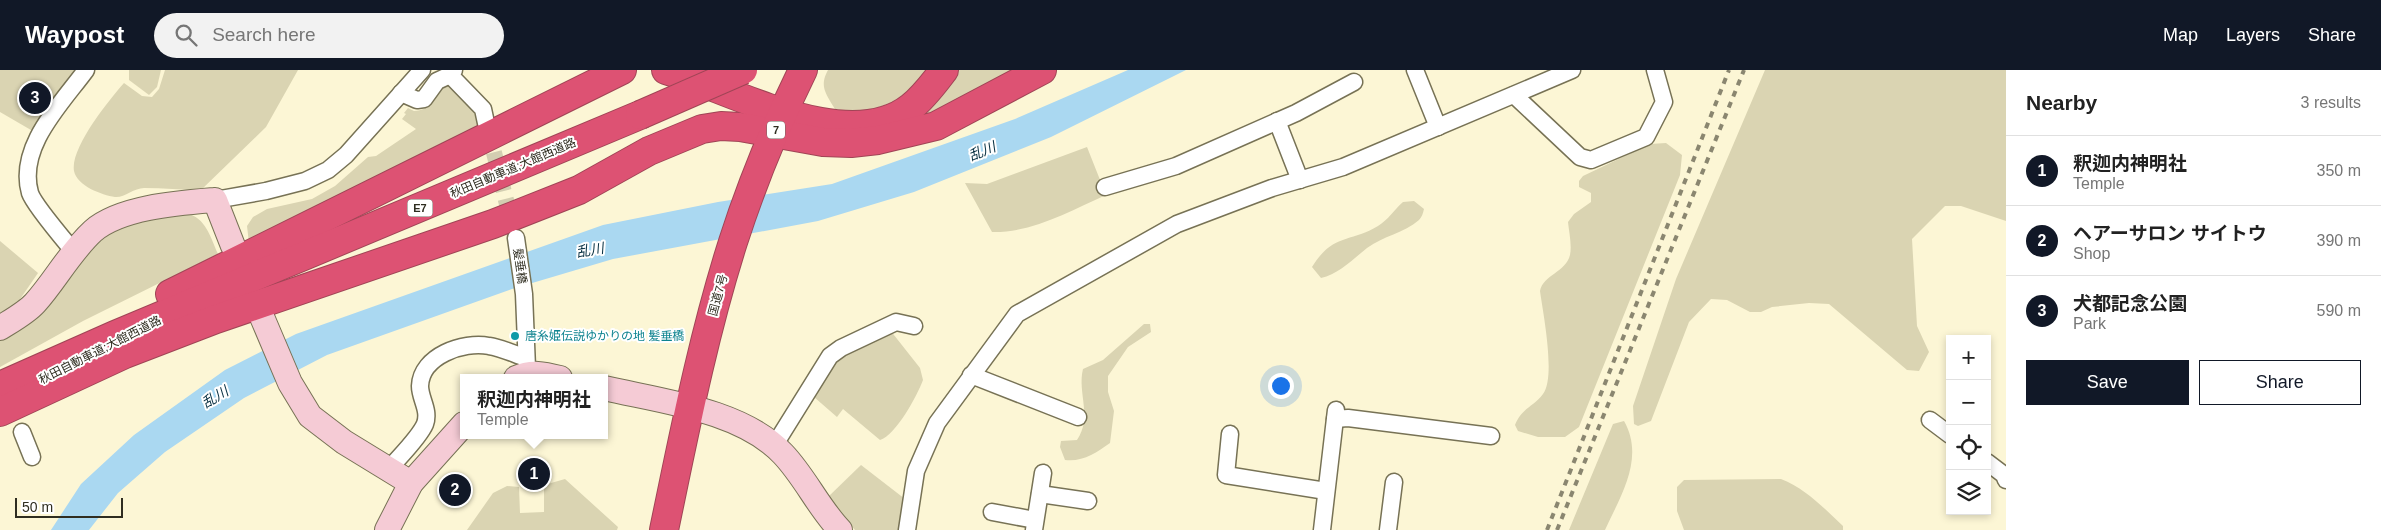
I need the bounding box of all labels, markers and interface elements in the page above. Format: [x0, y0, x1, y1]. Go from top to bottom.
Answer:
search box [154, 13, 504, 58]
text: Waypost [25, 21, 124, 48]
icon: search [172, 21, 200, 49]
text: Search here [212, 24, 316, 45]
text: Map [2163, 25, 2198, 45]
text: Layers [2226, 25, 2280, 45]
text: Share [2308, 25, 2356, 45]
pin: 3 [19, 79, 51, 117]
text: Nearby [2026, 91, 2097, 114]
text: 3 results [2301, 94, 2361, 111]
road number: 7 [767, 122, 785, 138]
street label: 秋田自動車道;大館西道路 [448, 135, 578, 201]
water label: 乱川 [966, 138, 1000, 164]
text: 釈迦内神明社 [2073, 153, 2187, 174]
text: 1 [2038, 162, 2046, 179]
text: 350 m [2317, 162, 2361, 179]
text: Temple [2073, 175, 2125, 192]
road number: E7 [408, 200, 432, 216]
text: ヘアーサロン サイトウ [2073, 223, 2267, 244]
text: 2 [2038, 232, 2046, 249]
text: 390 m [2317, 232, 2361, 249]
water label: 乱川 [575, 239, 607, 260]
text: Shop [2073, 245, 2110, 262]
street label: 髪垂橋 [511, 247, 529, 285]
street label: 国道7号 [706, 273, 730, 317]
text: 犬都記念公園 [2073, 293, 2187, 314]
text: 3 [2038, 302, 2046, 319]
text: 590 m [2317, 302, 2361, 319]
street label: 秋田自動車道;大館西道路 [37, 313, 163, 387]
text: Park [2073, 315, 2106, 332]
place label: 唐糸姫伝説ゆかりの地 髪垂橋 [525, 329, 684, 343]
marker: 唐糸姫伝説ゆかりの地 髪垂橋 [509, 330, 521, 342]
map controls [1946, 335, 1991, 515]
button: + [1946, 335, 1991, 380]
button: Save [2026, 360, 2189, 405]
button: Share [2199, 360, 2361, 405]
your location [1268, 373, 1294, 399]
popup [460, 374, 608, 439]
button: − [1946, 380, 1991, 425]
water label: 乱川 [199, 382, 233, 411]
text: 釈迦内神明社 [477, 389, 591, 410]
text: Temple [477, 411, 529, 428]
button: locate [1946, 425, 1991, 470]
pin: 1 [518, 455, 550, 493]
button: layers [1946, 470, 1991, 515]
pin: 2 [439, 471, 471, 509]
scale bar [15, 495, 122, 518]
text: 50 m [22, 499, 53, 515]

